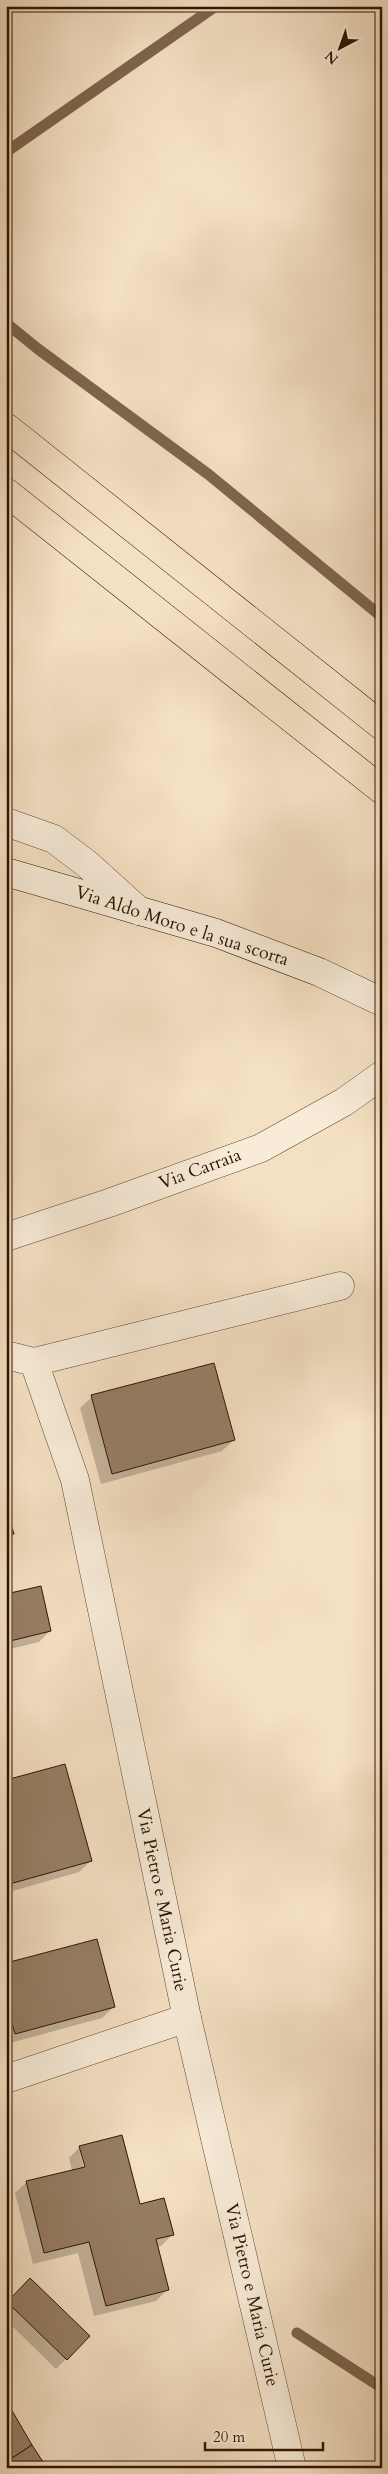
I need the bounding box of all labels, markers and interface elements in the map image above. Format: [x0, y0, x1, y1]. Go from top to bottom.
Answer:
north arrow [316, 22, 366, 72]
text: N [321, 46, 343, 69]
street label: Via Aldo Moro e la sua scorta [72, 880, 292, 972]
street label: Via Carraia [155, 1142, 245, 1195]
street label: Via Pietro e Maria Curie [130, 1806, 194, 1994]
street label: Via Pietro e Maria Curie [219, 2201, 285, 2389]
scale bar [205, 2419, 323, 2451]
text: 20 m [213, 2427, 245, 2447]

